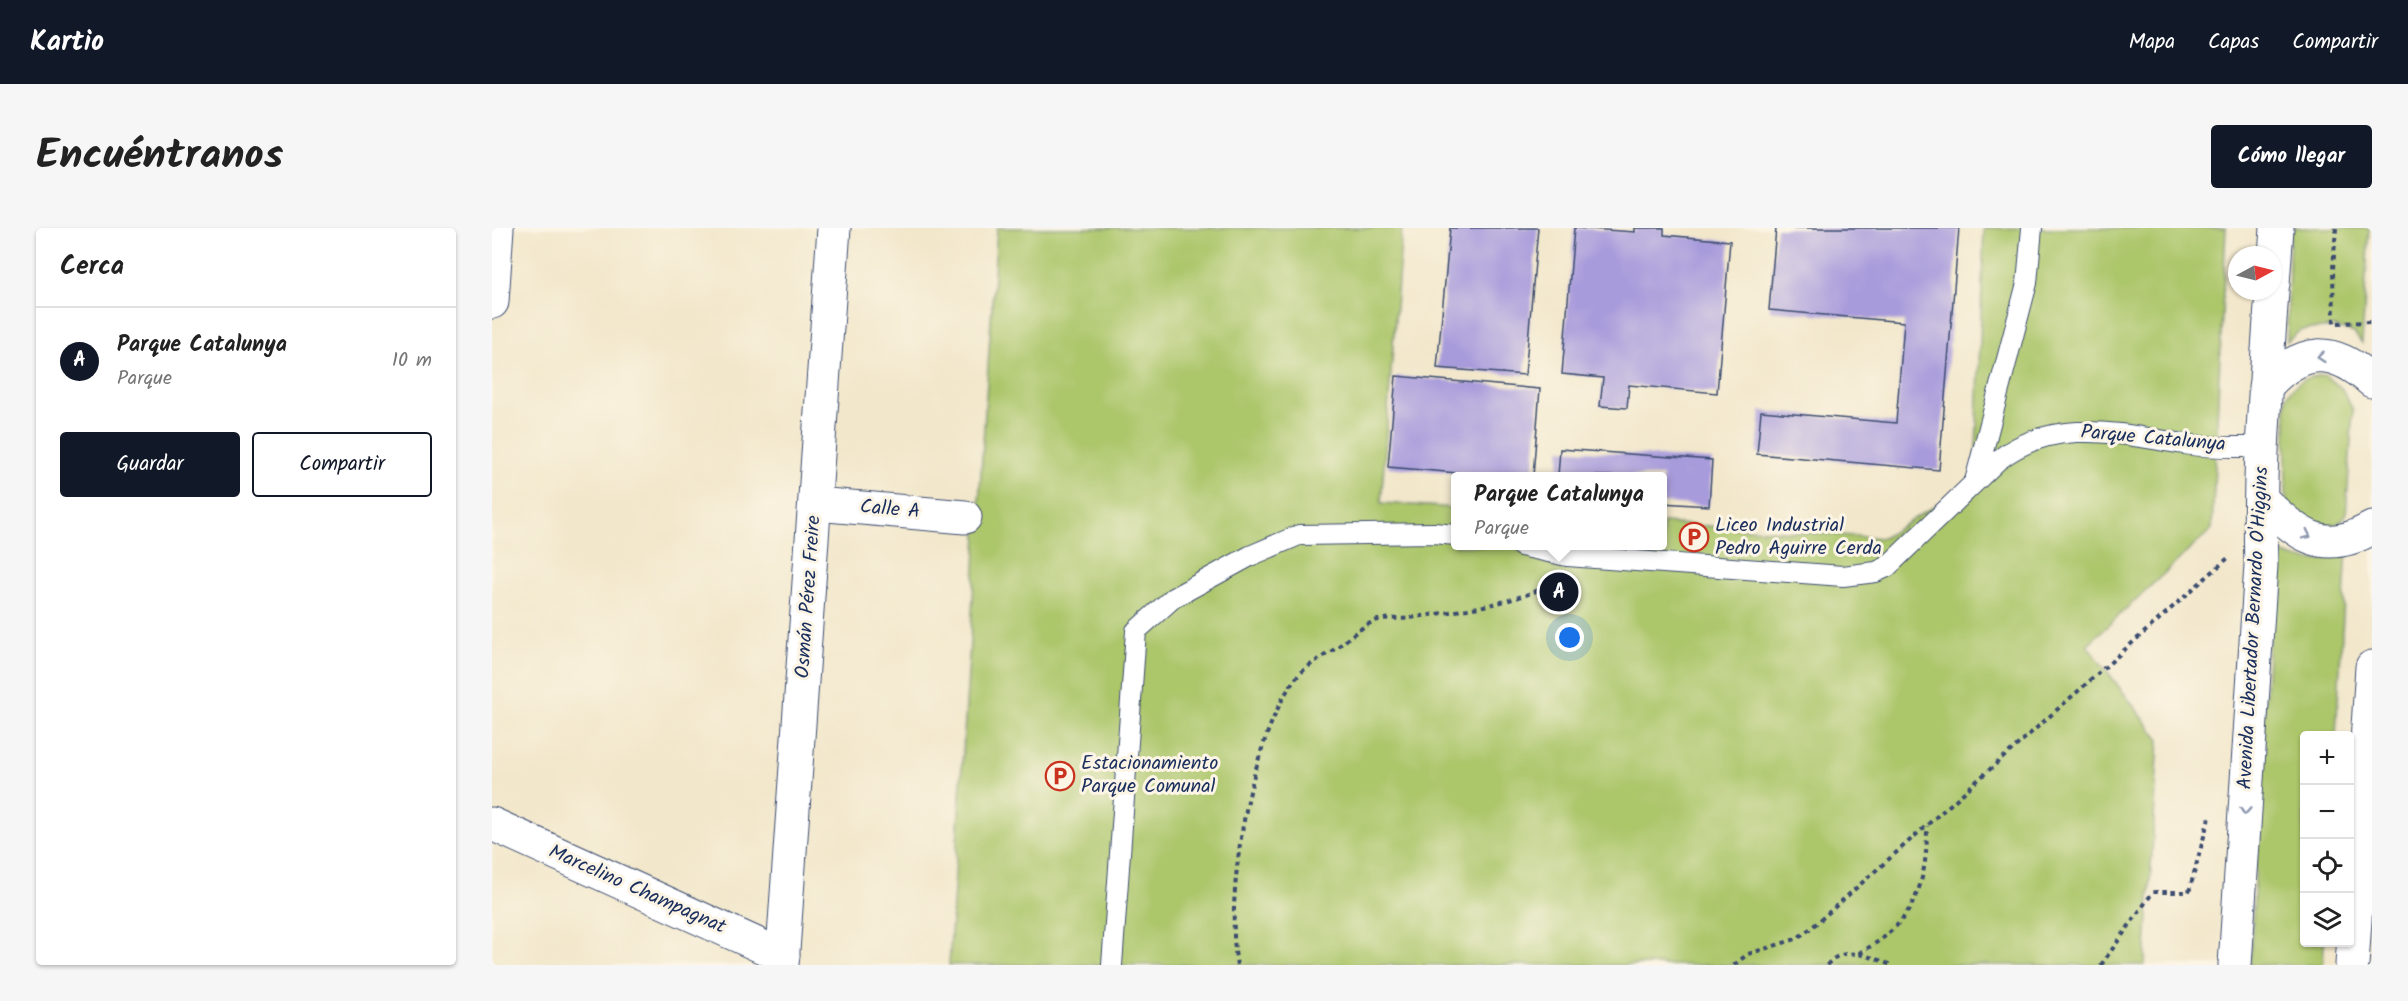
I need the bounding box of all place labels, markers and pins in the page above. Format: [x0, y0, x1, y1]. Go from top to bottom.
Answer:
place label: Liceo Industrial Pedro Aguirre Cerda [1715, 510, 1882, 565]
parking icon: Liceo Industrial Pedro Aguirre Cerda [1678, 521, 1710, 553]
pin: A [1540, 570, 1578, 614]
place label: Estacionamiento Parque Comunal [1081, 748, 1218, 803]
parking icon: Estacionamiento Parque Comunal [1044, 760, 1076, 792]

